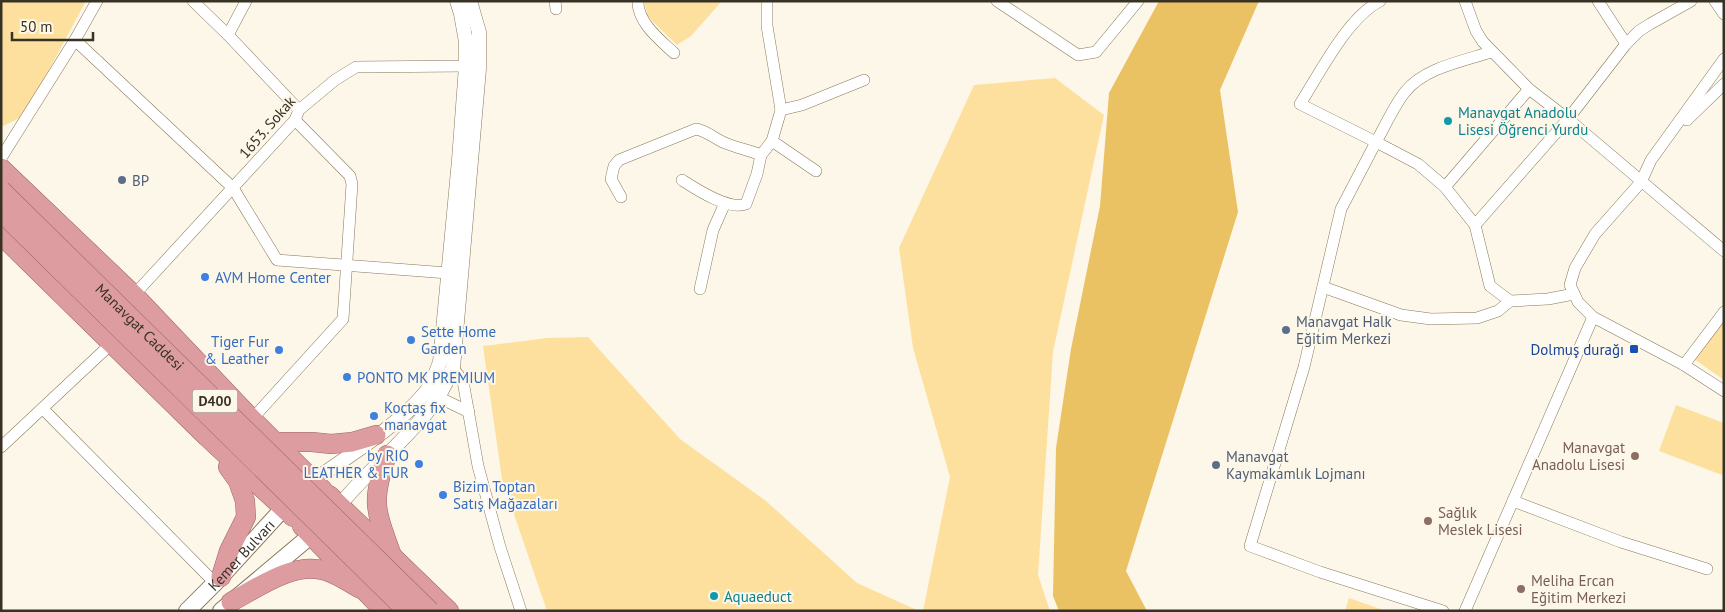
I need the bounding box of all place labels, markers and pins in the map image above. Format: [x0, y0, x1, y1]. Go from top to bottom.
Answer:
place label: Manavgat Anadolu Lisesi Öğrenci Yurdu [1458, 103, 1588, 139]
marker: Manavgat Anadolu Lisesi Öğrenci Yurdu [1442, 115, 1454, 127]
place label: BP [132, 171, 149, 190]
marker: BP [116, 174, 128, 186]
place label: AVM Home Center [215, 268, 331, 287]
marker: AVM Home Center [199, 271, 211, 283]
place label: Manavgat Halk Eğitim Merkezi [1296, 312, 1393, 348]
place label: Sette Home Garden [421, 322, 496, 358]
marker: Manavgat Halk Eğitim Merkezi [1280, 324, 1292, 336]
place label: Tiger Fur & Leather [205, 332, 269, 368]
marker: Sette Home Garden [405, 334, 417, 346]
place label: Dolmuş durağı [1530, 340, 1624, 359]
marker: Dolmuş durağı [1628, 343, 1640, 355]
marker: Tiger Fur & Leather [273, 344, 285, 356]
place label: PONTO MK PREMIUM [357, 368, 495, 387]
marker: PONTO MK PREMIUM [341, 371, 353, 383]
place label: Koçtaş fix manavgat [384, 398, 447, 434]
marker: Koçtaş fix manavgat [368, 410, 380, 422]
place label: Manavgat Anadolu Lisesi [1532, 438, 1625, 474]
place label: by RIO LEATHER & FUR [303, 446, 409, 482]
place label: Manavgat Kaymakamlık Lojmanı [1226, 447, 1366, 483]
marker: Manavgat Anadolu Lisesi [1629, 450, 1641, 462]
marker: by RIO LEATHER & FUR [413, 458, 425, 470]
marker: Manavgat Kaymakamlık Lojmanı [1210, 459, 1222, 471]
place label: Bizim Toptan Satış Mağazaları [453, 477, 558, 513]
marker: Bizim Toptan Satış Mağazaları [437, 489, 449, 501]
place label: Sağlık Meslek Lisesi [1438, 503, 1523, 539]
marker: Sağlık Meslek Lisesi [1422, 515, 1434, 527]
place label: Meliha Ercan Eğitim Merkezi [1531, 571, 1626, 607]
marker: Meliha Ercan Eğitim Merkezi [1515, 583, 1527, 595]
place label: Aquaeduct [724, 587, 792, 606]
marker: Aquaeduct [708, 590, 720, 602]

